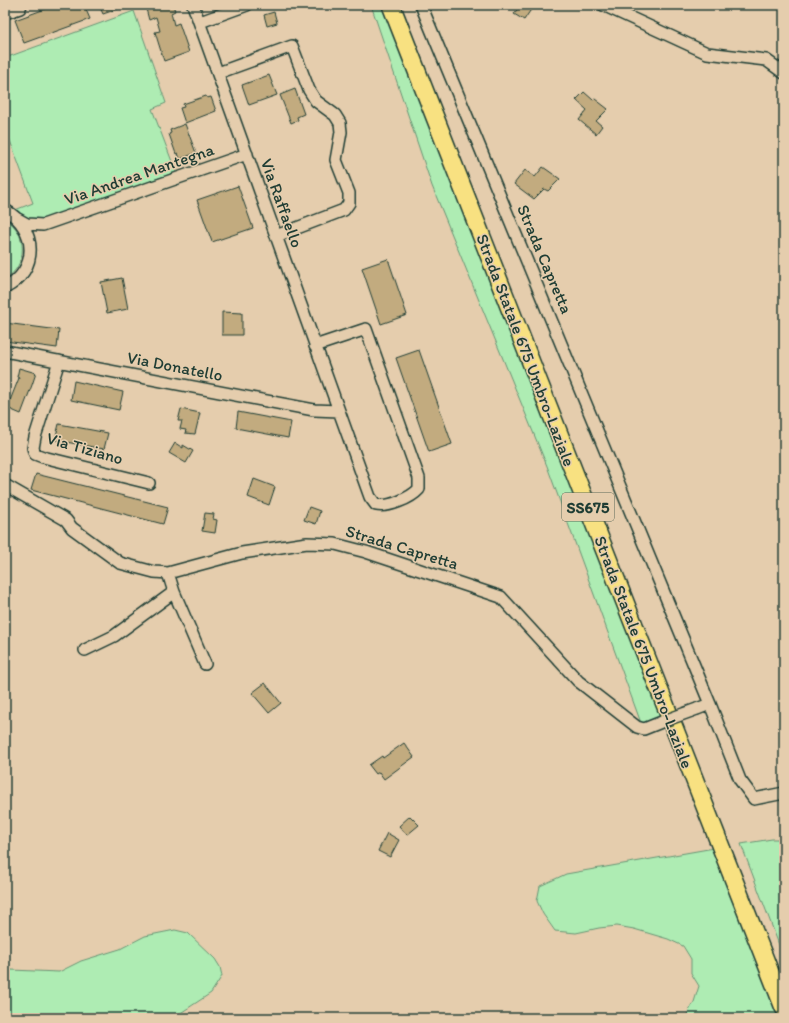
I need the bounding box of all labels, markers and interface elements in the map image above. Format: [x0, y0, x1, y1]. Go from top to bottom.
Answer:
street label: Via Andrea Mantegna [62, 139, 217, 209]
street label: Via Raffaello [257, 156, 307, 250]
street label: Strada Capretta [513, 202, 577, 316]
street label: Strada Statale 675 Umbro-Laziale [472, 231, 580, 469]
street label: Via Donatello [125, 347, 225, 385]
street label: Via Tiziano [44, 428, 126, 468]
road number: SS675 [562, 493, 614, 521]
street label: Strada Capretta [343, 520, 461, 574]
street label: Strada Statale 675 Umbro-Laziale [590, 533, 698, 771]

